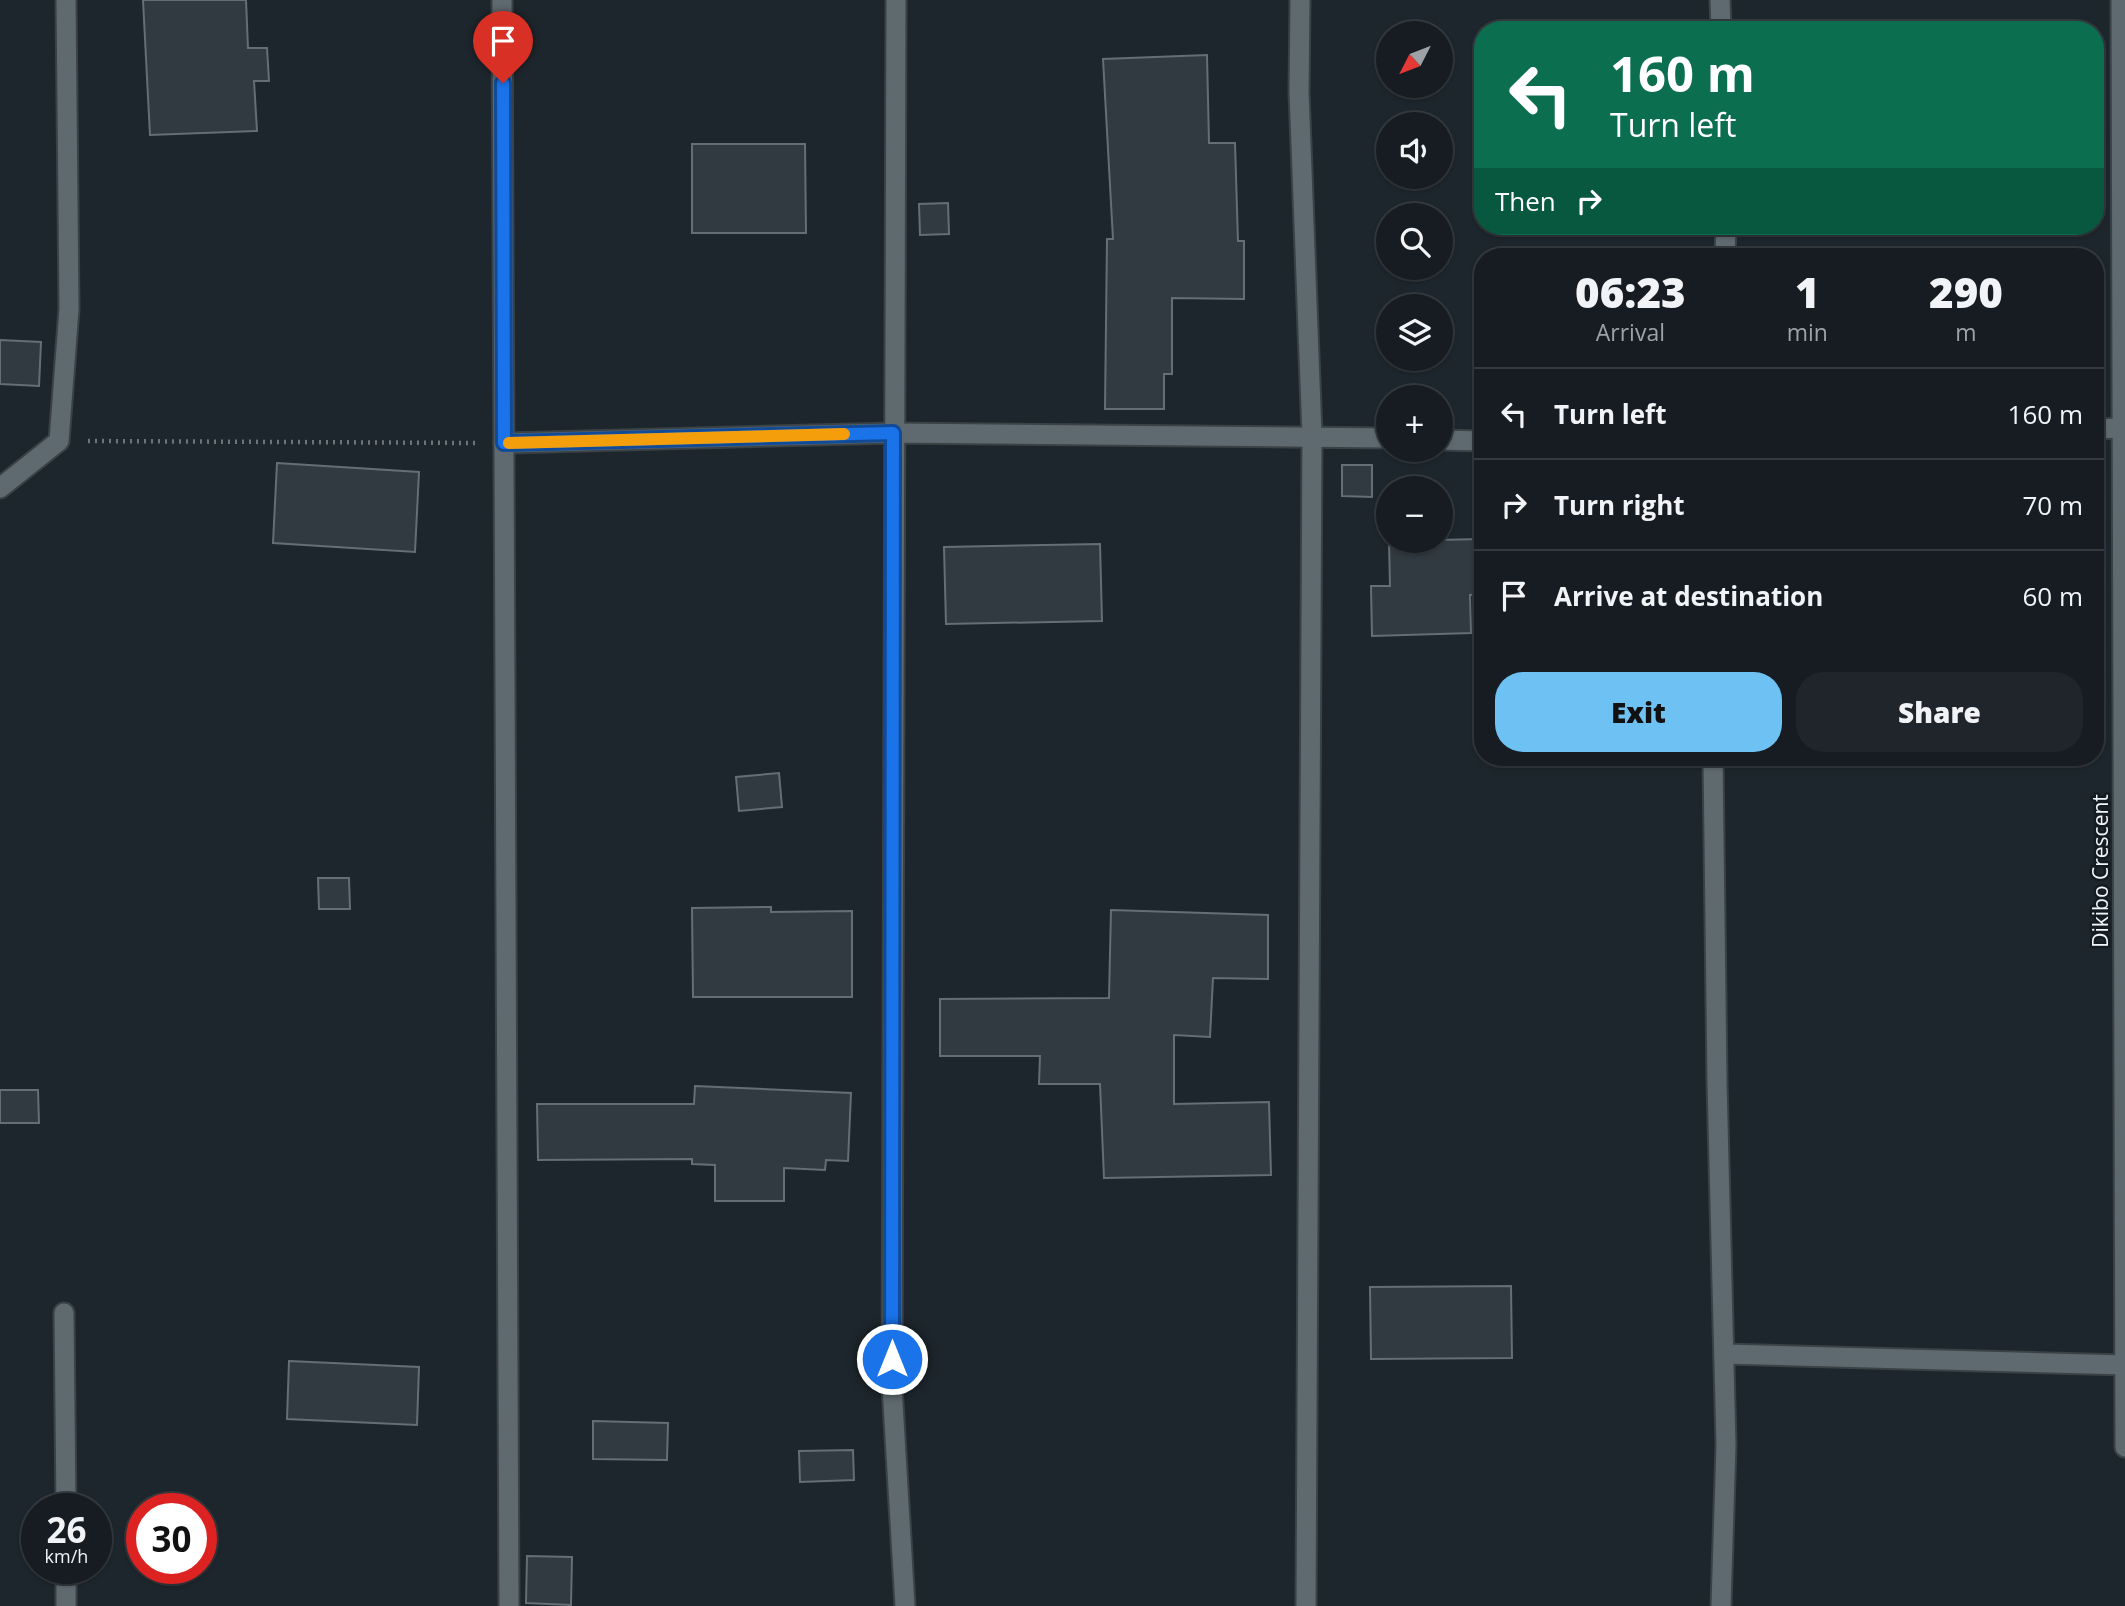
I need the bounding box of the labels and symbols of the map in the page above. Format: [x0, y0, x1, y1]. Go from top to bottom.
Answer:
pin [473, 11, 533, 83]
north arrow [1376, 21, 1452, 98]
street label: Dikibo Crescent [2086, 794, 2114, 948]
position arrow [855, 1322, 929, 1396]
speed limit sign: 30 [126, 1493, 217, 1584]

